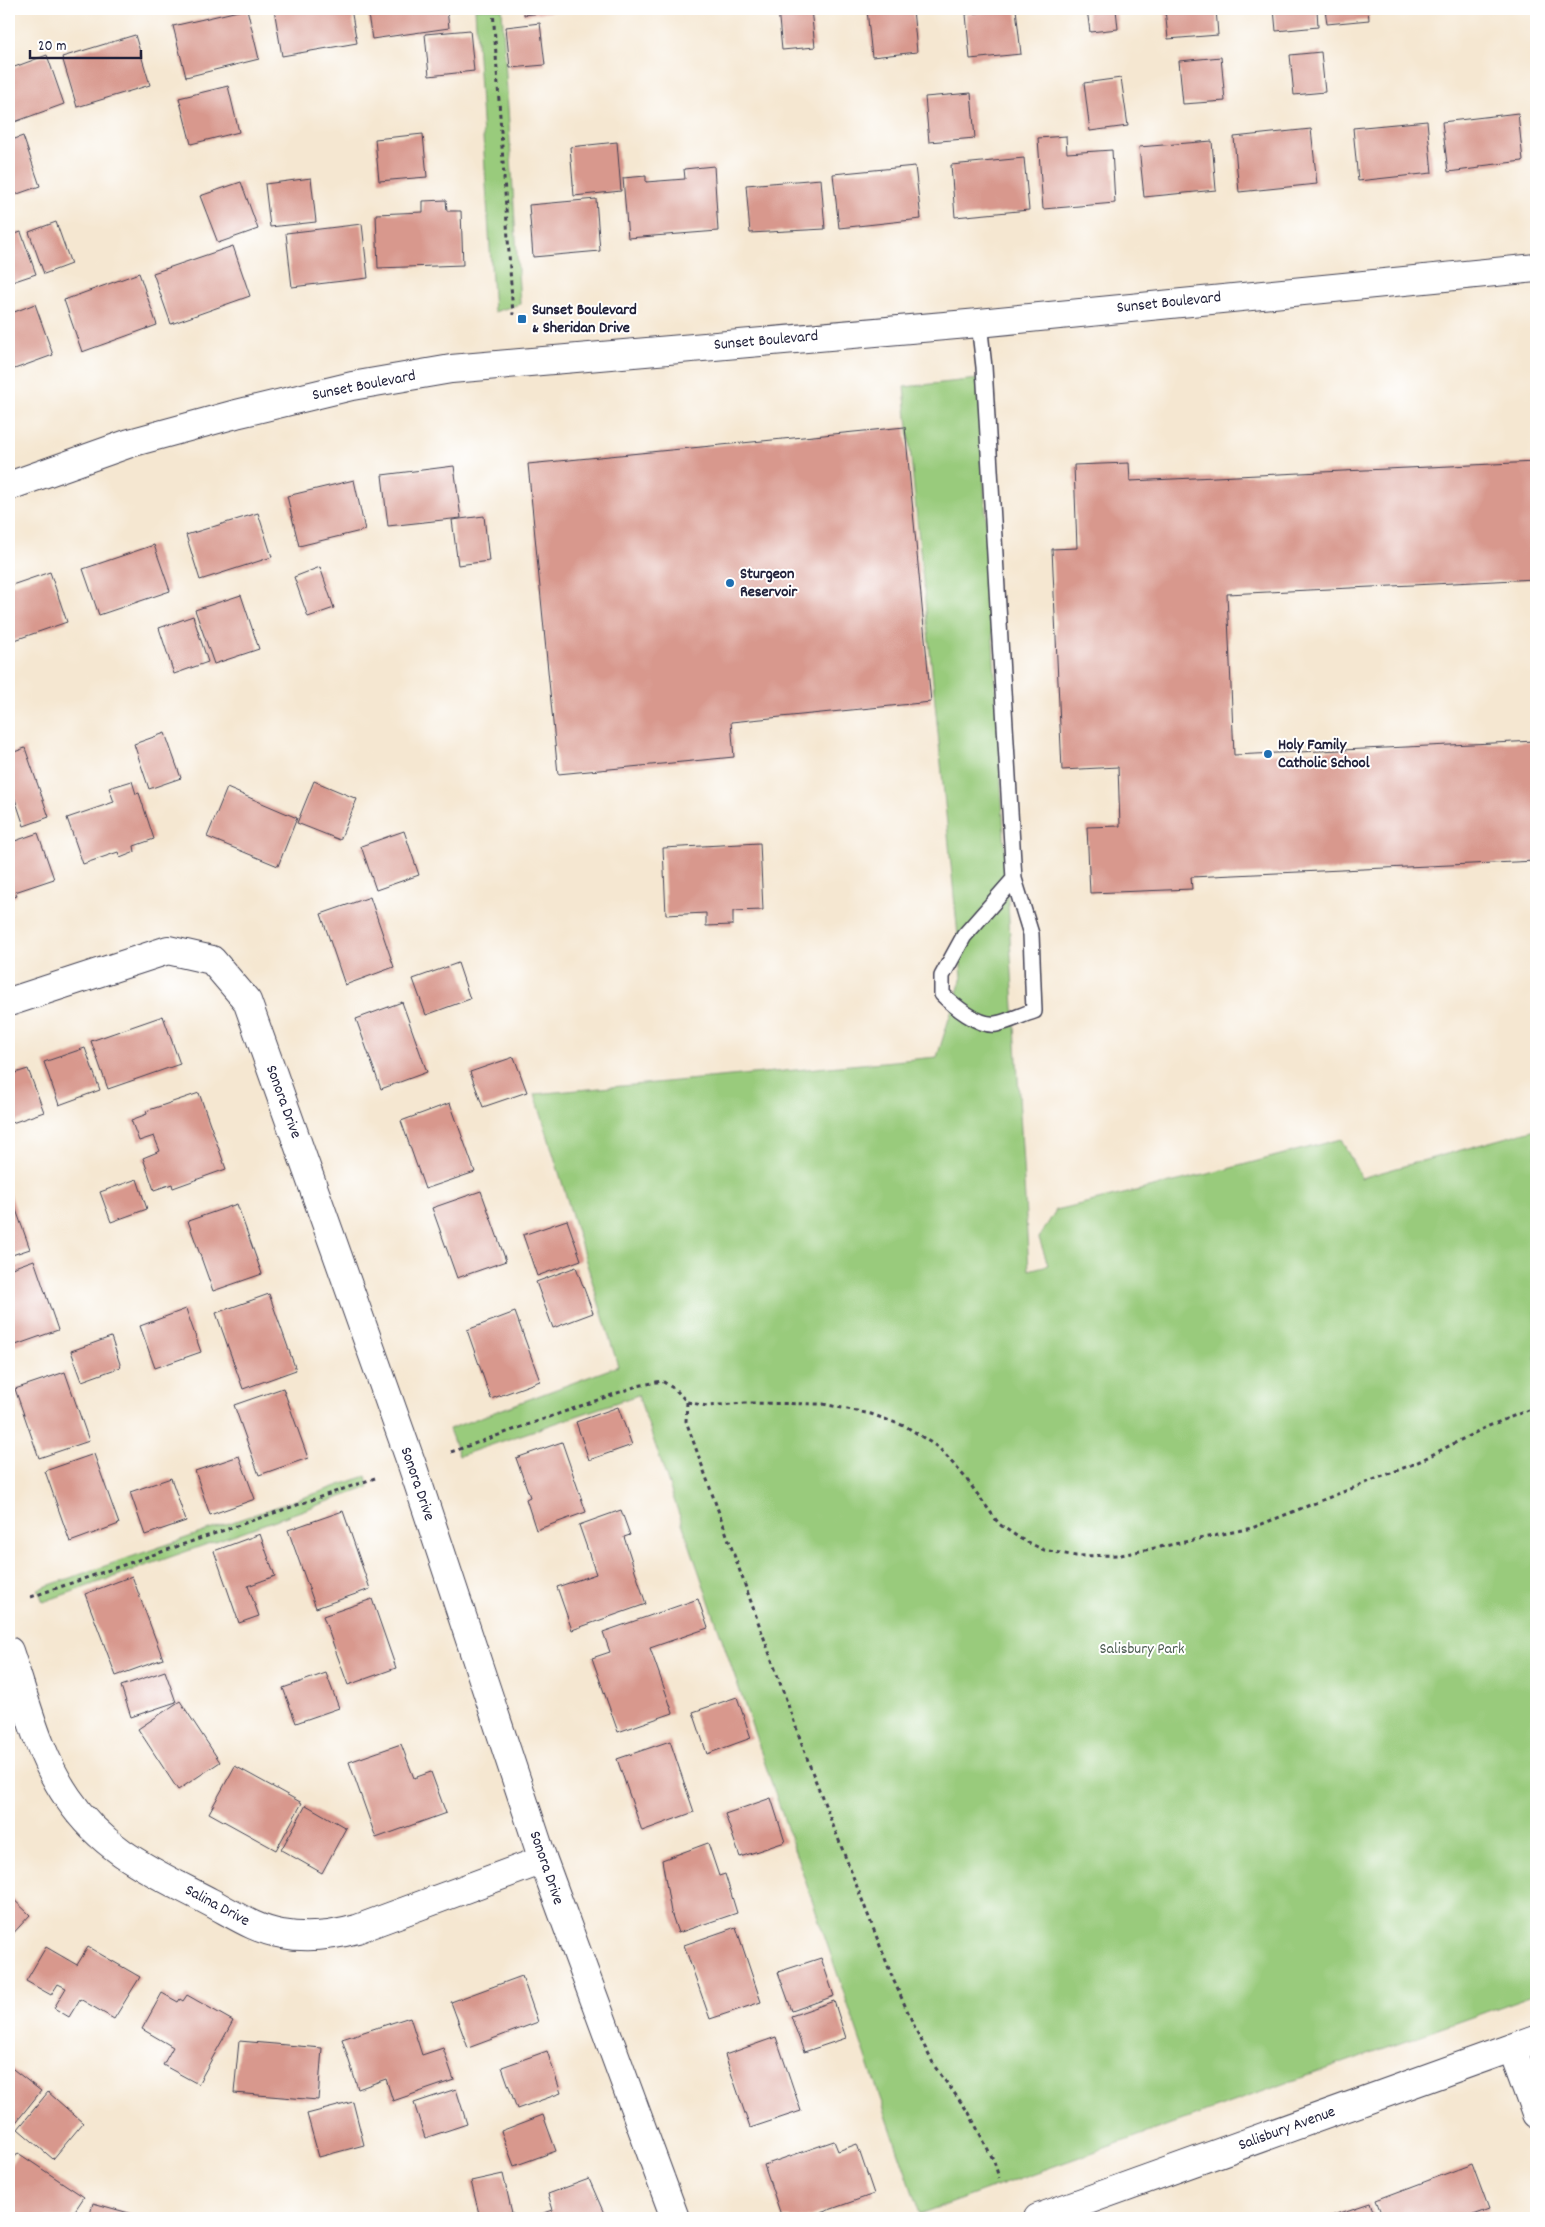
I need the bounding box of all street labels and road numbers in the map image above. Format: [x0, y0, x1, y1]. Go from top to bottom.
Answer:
street label: Sunset Boulevard [1116, 286, 1222, 320]
street label: Sunset Boulevard [713, 325, 819, 357]
street label: Sunset Boulevard [310, 365, 418, 407]
street label: Sonora Drive [259, 1062, 307, 1142]
street label: Sonora Drive [394, 1444, 440, 1524]
street label: Sonora Drive [523, 1828, 569, 1908]
street label: Salina Drive [180, 1879, 254, 1933]
street label: Salisbury Avenue [1235, 2101, 1339, 2157]

